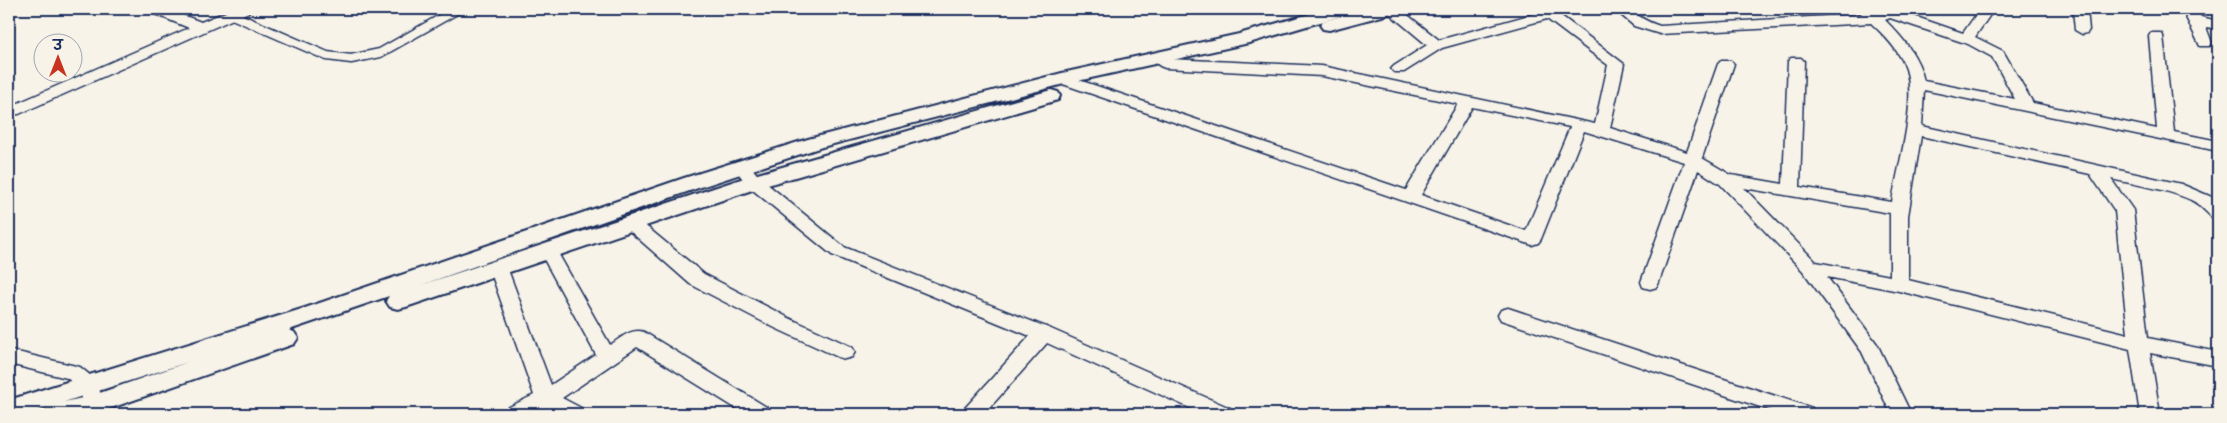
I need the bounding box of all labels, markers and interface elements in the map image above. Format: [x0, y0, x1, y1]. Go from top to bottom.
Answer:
north arrow [32, 32, 82, 82]
text: उ [51, 37, 64, 55]

